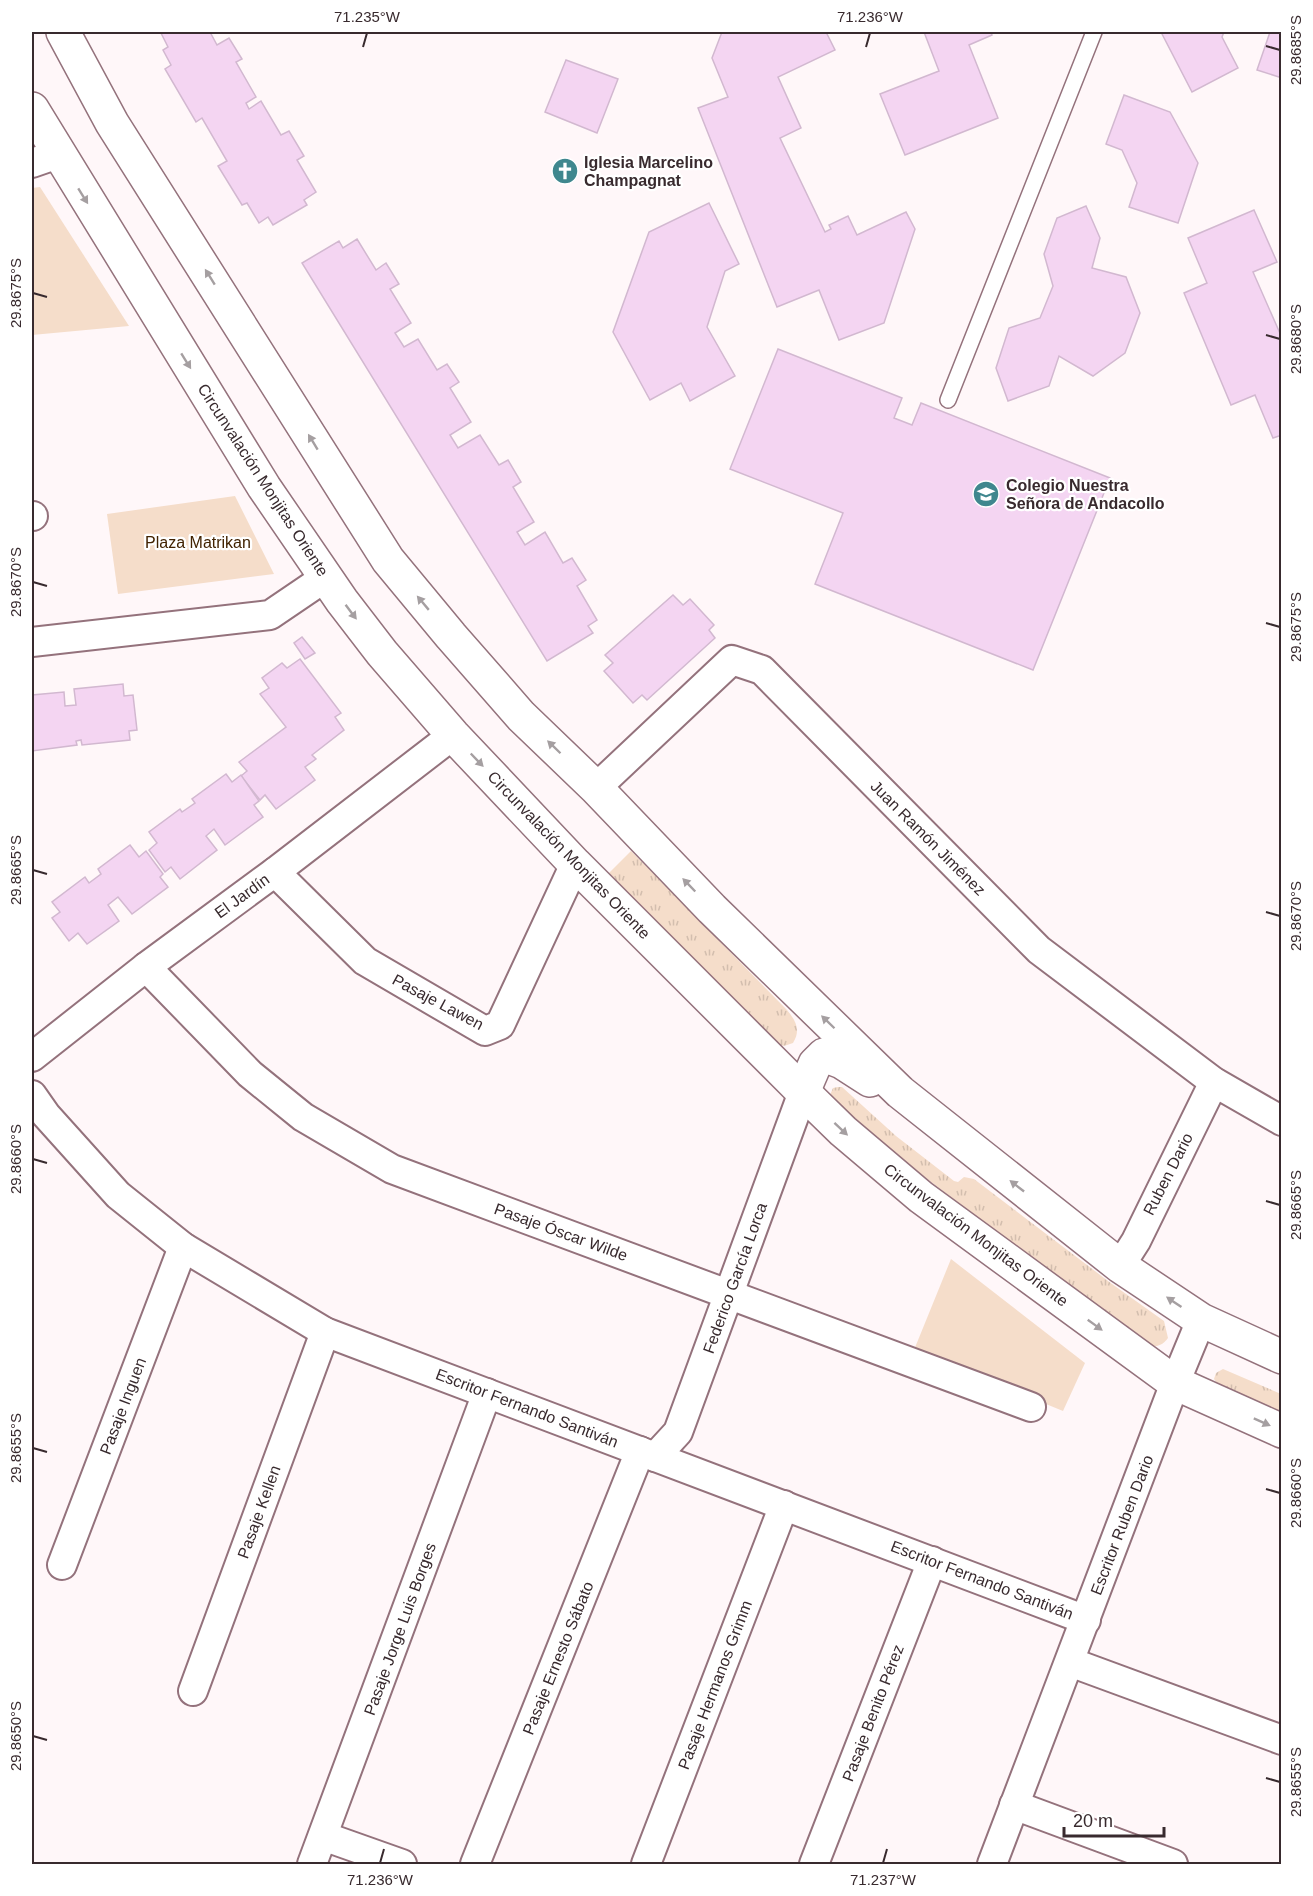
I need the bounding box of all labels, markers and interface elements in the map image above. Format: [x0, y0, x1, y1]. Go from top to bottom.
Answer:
text: 71.235°W [334, 8, 401, 25]
text: 71.236°W [837, 8, 904, 25]
text: 29.8685°S [1287, 15, 1304, 85]
place label: Iglesia Marcelino Champagnat [584, 154, 713, 189]
church icon: Iglesia Marcelino Champagnat [550, 156, 580, 186]
one-way arrow [78, 188, 89, 204]
text: 29.8675°S [7, 258, 24, 328]
one-way arrow [204, 269, 215, 285]
text: 29.8680°S [1287, 304, 1304, 374]
one-way arrow [181, 353, 192, 369]
street label: Circunvalación Monjitas Oriente [194, 381, 332, 579]
one-way arrow [307, 434, 318, 450]
place label: Colegio Nuestra Señora de Andacollo [1006, 477, 1165, 512]
school or university icon: Colegio Nuestra Señora de Andacollo [971, 479, 1001, 509]
park label: Plaza Matrikan [145, 534, 251, 551]
text: 29.8670°S [7, 547, 24, 617]
text: 29.8675°S [1287, 592, 1304, 662]
one-way arrow [417, 595, 430, 611]
one-way arrow [344, 604, 357, 620]
one-way arrow [547, 741, 561, 755]
one-way arrow [470, 753, 484, 768]
street label: Circunvalación Monjitas Oriente [484, 768, 654, 942]
street label: Juan Ramón Jiménez [867, 777, 989, 899]
text: 29.8665°S [7, 835, 24, 905]
street label: El Jardín [211, 871, 273, 921]
one-way arrow [682, 878, 696, 893]
text: 29.8670°S [1287, 881, 1304, 951]
street label: Pasaje Lawen [390, 971, 486, 1033]
one-way arrow [820, 1015, 835, 1029]
one-way arrow [833, 1121, 847, 1135]
text: 29.8660°S [7, 1124, 24, 1194]
street label: Ruben Dario [1140, 1130, 1196, 1218]
street label: Circunvalación Monjitas Oriente [881, 1160, 1071, 1310]
text: 29.8665°S [1287, 1170, 1304, 1240]
one-way arrow [1009, 1179, 1025, 1192]
street label: Pasaje Óscar Wilde [492, 1199, 630, 1264]
street label: Federico García Lorca [700, 1200, 770, 1356]
one-way arrow [1166, 1296, 1182, 1307]
one-way arrow [1087, 1318, 1102, 1330]
street label: Pasaje Inguen [97, 1355, 149, 1457]
street label: Escritor Fernando Santiván [433, 1365, 621, 1451]
text: 29.8655°S [7, 1413, 24, 1483]
one-way arrow [1254, 1418, 1271, 1427]
street label: Escritor Ruben Dario [1087, 1453, 1157, 1597]
text: 29.8660°S [1287, 1458, 1304, 1528]
street label: Pasaje Kellen [234, 1463, 284, 1561]
street label: Escritor Fernando Santiván [888, 1537, 1076, 1623]
street label: Pasaje Jorge Luis Borges [361, 1540, 439, 1718]
street label: Pasaje Ernesto Sábato [519, 1579, 597, 1737]
street label: Pasaje Hermanos Grimm [675, 1598, 755, 1772]
street label: Pasaje Benito Pérez [839, 1642, 907, 1784]
text: 29.8650°S [7, 1701, 24, 1771]
text: 29.8655°S [1287, 1747, 1304, 1817]
scale bar [1064, 1800, 1164, 1838]
text: 20 m [1073, 1811, 1113, 1831]
text: 71.236°W [347, 1871, 414, 1888]
text: 71.237°W [850, 1871, 917, 1888]

